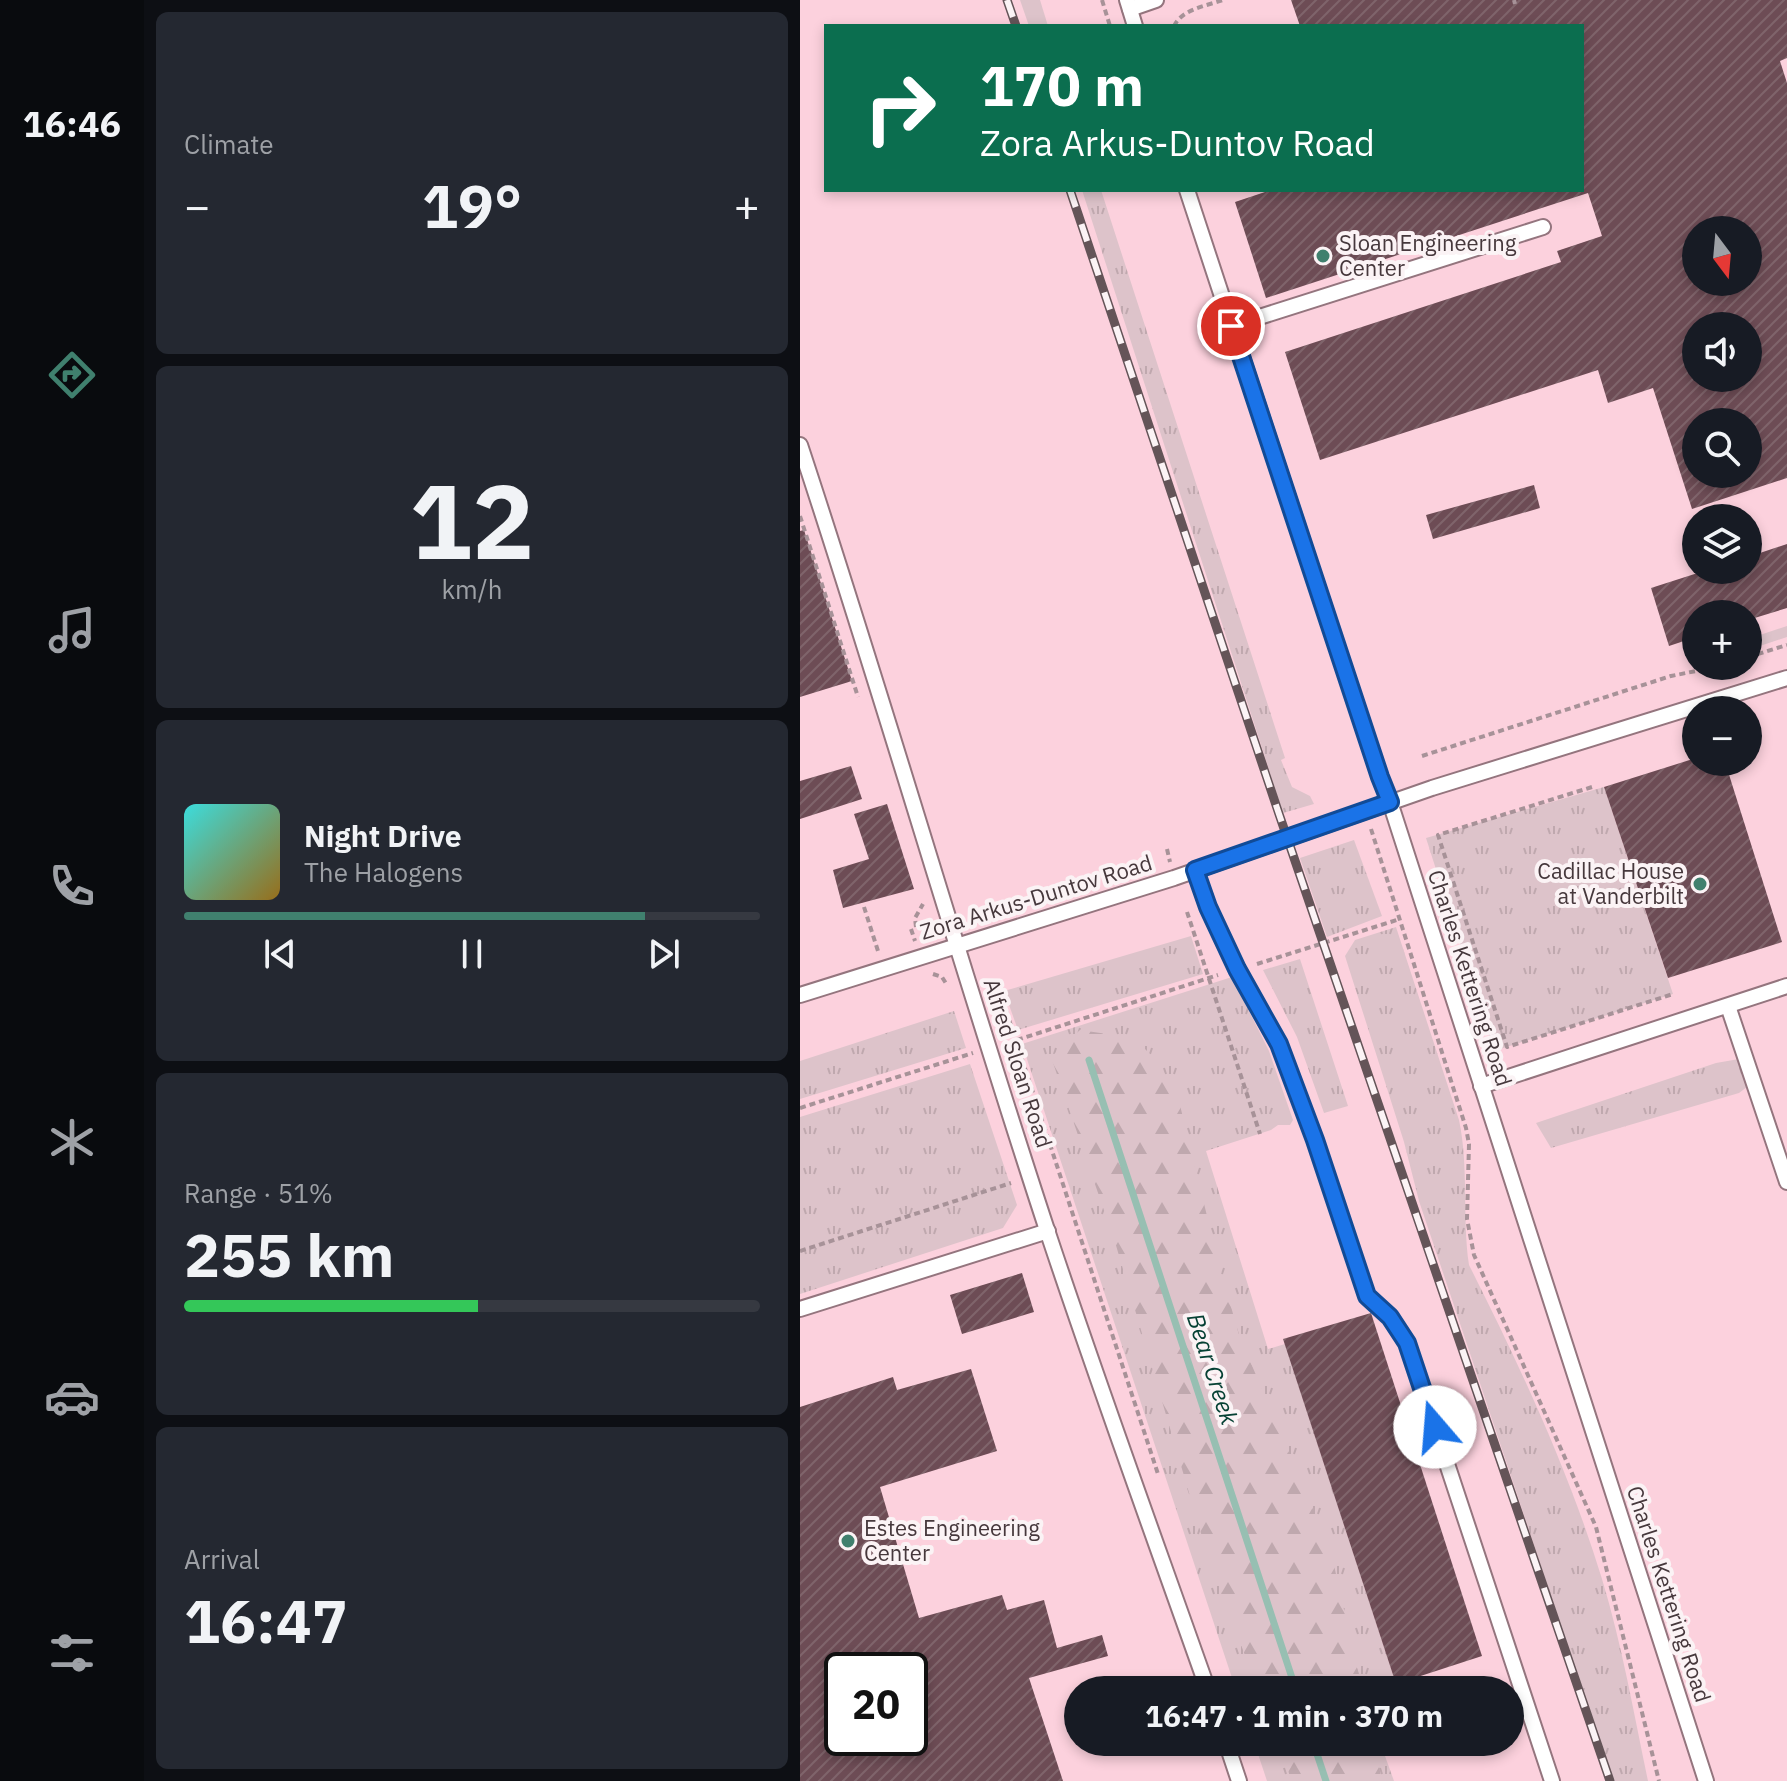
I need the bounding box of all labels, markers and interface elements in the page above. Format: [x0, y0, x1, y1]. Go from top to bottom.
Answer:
text: 170 m [980, 49, 1144, 121]
icon: right [848, 56, 952, 160]
text: 16:46 [23, 100, 121, 147]
text: Zora Arkus-Duntov Road [980, 119, 1375, 166]
text: Climate [184, 127, 274, 161]
text: 19° [422, 166, 522, 245]
text: − [184, 177, 210, 234]
text: + [734, 177, 760, 234]
north arrow [1682, 216, 1762, 296]
map controls [1682, 216, 1762, 776]
place label: Sloan Engineering Center [1339, 228, 1517, 282]
marker: Sloan Engineering Center [1314, 247, 1332, 265]
pin [1197, 292, 1265, 360]
icon: arrive [1209, 304, 1253, 348]
button: sound [1682, 312, 1762, 392]
icon: directions [44, 347, 100, 403]
button: search [1682, 408, 1762, 488]
text: 12 [410, 452, 534, 588]
button: layers [1682, 504, 1762, 584]
text: km/h [441, 572, 503, 606]
button: + [1682, 600, 1762, 680]
icon: music [44, 602, 100, 658]
button: − [1682, 696, 1762, 776]
text: Night Drive [304, 816, 462, 855]
street label: Zora Arkus-Duntov Road [916, 847, 1155, 946]
text: The Halogens [304, 855, 463, 889]
place label: Cadillac House at Vanderbilt [1537, 856, 1684, 910]
icon: phone [44, 858, 100, 914]
street label: Charles Kettering Road [1422, 866, 1519, 1090]
marker: Cadillac House at Vanderbilt [1691, 875, 1709, 893]
icon: previous [258, 932, 302, 976]
icon: pause [450, 932, 494, 976]
icon: next [642, 932, 686, 976]
street label: Alfred Sloan Road [977, 975, 1060, 1151]
icon: climate [44, 1114, 100, 1170]
text: Range · 51% [184, 1176, 333, 1210]
text: 255 km [184, 1215, 394, 1294]
water label: Bear Creek [1180, 1309, 1246, 1429]
icon: car [44, 1369, 100, 1425]
position arrow [1393, 1385, 1477, 1469]
street label: Charles Kettering Road [1621, 1482, 1718, 1706]
place label: Estes Engineering Center [864, 1513, 1040, 1567]
marker: Estes Engineering Center [839, 1532, 857, 1550]
text: Arrival [184, 1542, 260, 1576]
text: 16:47 [184, 1581, 348, 1660]
icon: filters [44, 1625, 100, 1681]
speed limit sign: 20 [824, 1652, 928, 1756]
text: 16:47 · 1 min · 370 m [1145, 1696, 1443, 1735]

